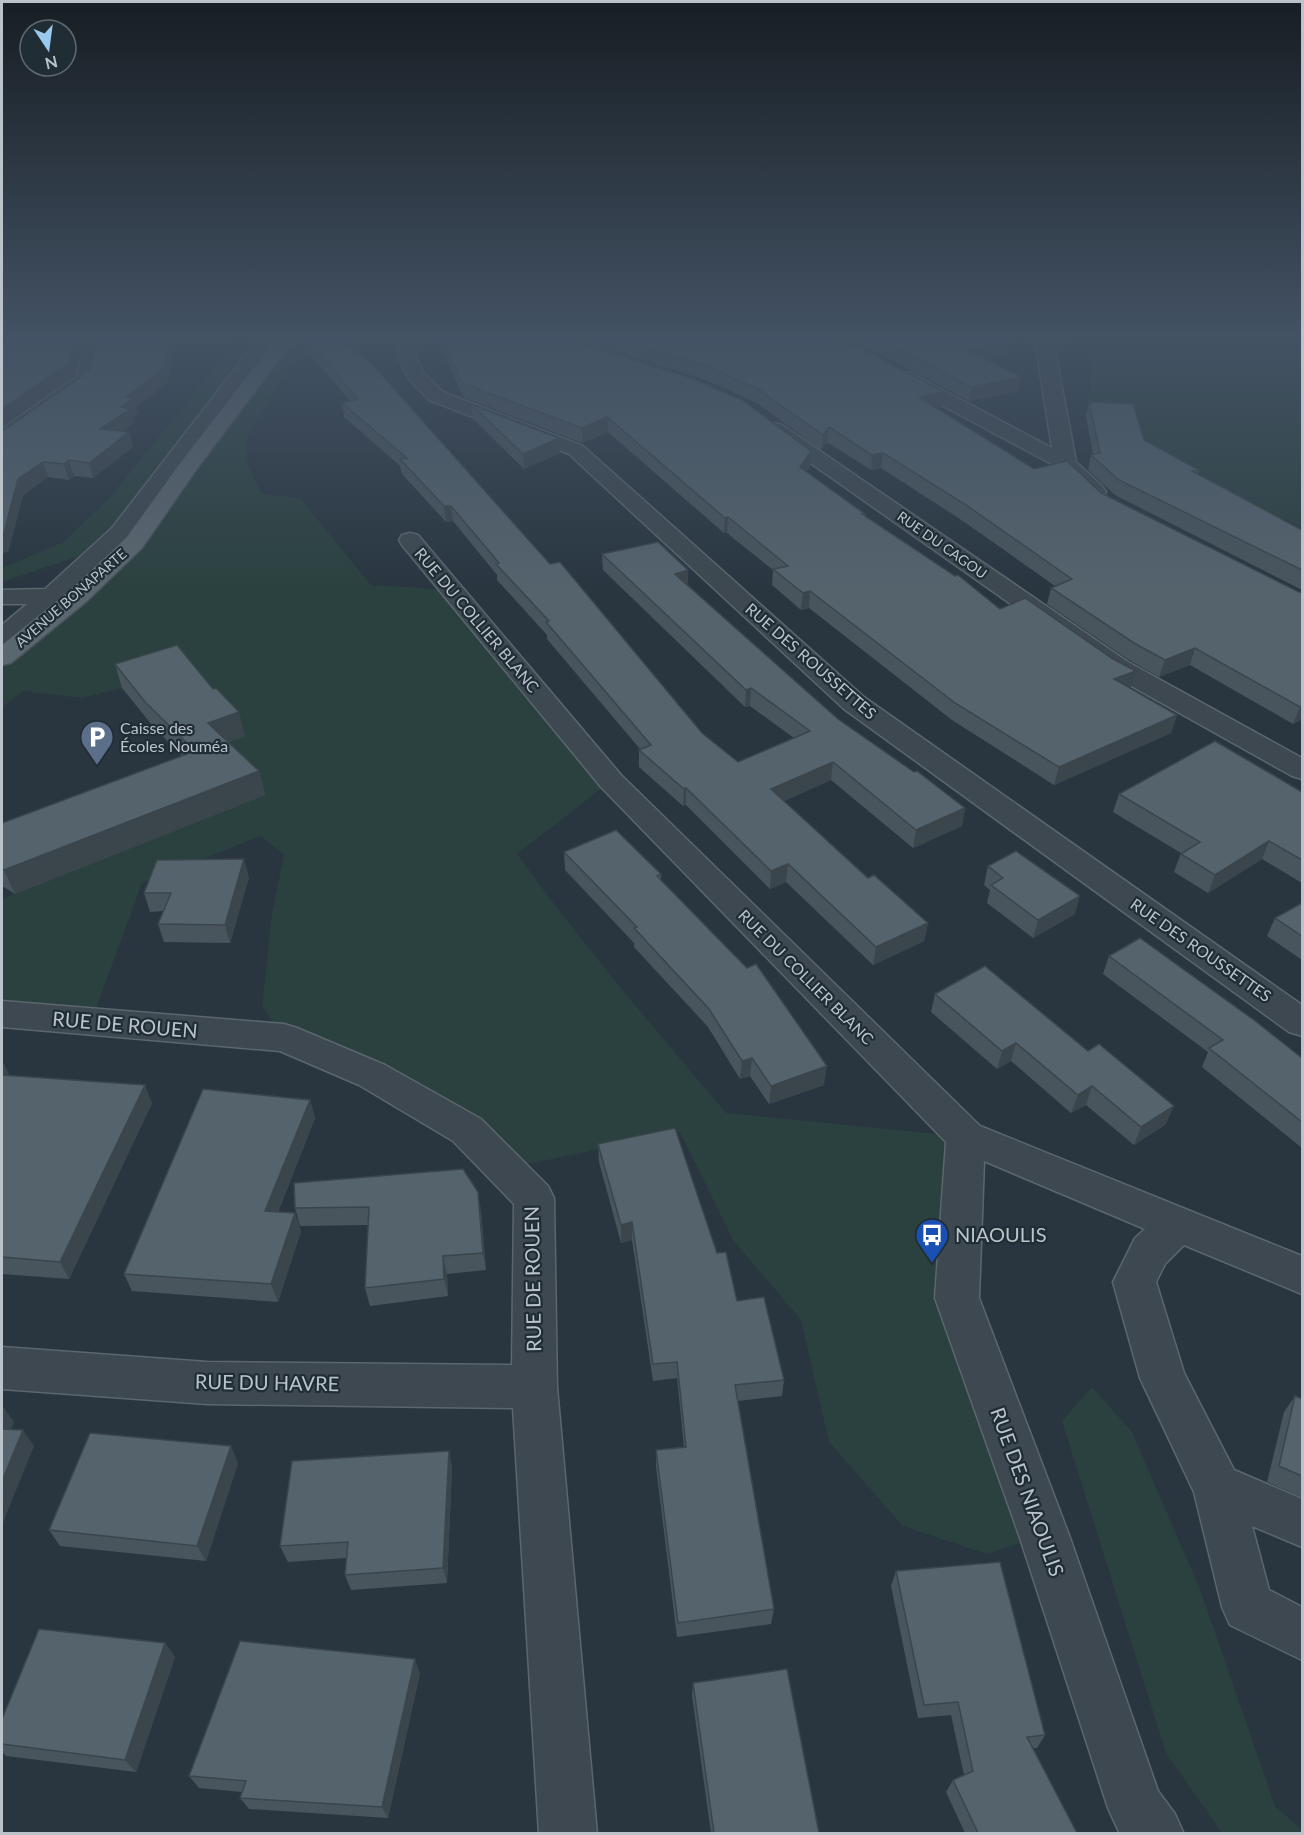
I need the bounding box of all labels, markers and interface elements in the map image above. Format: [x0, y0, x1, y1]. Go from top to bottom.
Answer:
north arrow [18, 18, 78, 78]
text: N [43, 52, 60, 74]
street label: RUE DU CAGOU [894, 507, 990, 582]
street label: RUE DU COLLIER BLANC [411, 544, 544, 696]
street label: AVENUE BONAPARTE [12, 545, 130, 650]
street label: RUE DES ROUSSETTES [742, 599, 881, 723]
place label: Caisse des Écoles Nouméa [120, 718, 228, 755]
parking icon: Caisse des Écoles Nouméa [79, 719, 115, 766]
street label: RUE DES ROUSSETTES [1127, 894, 1275, 1005]
street label: RUE DU COLLIER BLANC [735, 905, 878, 1048]
street label: RUE DE ROUEN [51, 1006, 199, 1042]
street label: RUE DE ROUEN [519, 1206, 545, 1352]
bus stop icon: NIAOULIS [914, 1217, 950, 1264]
place label: NIAOULIS [955, 1222, 1046, 1246]
street label: RUE DU HAVRE [195, 1369, 339, 1395]
street label: RUE DES NIAOULIS [986, 1404, 1070, 1579]

